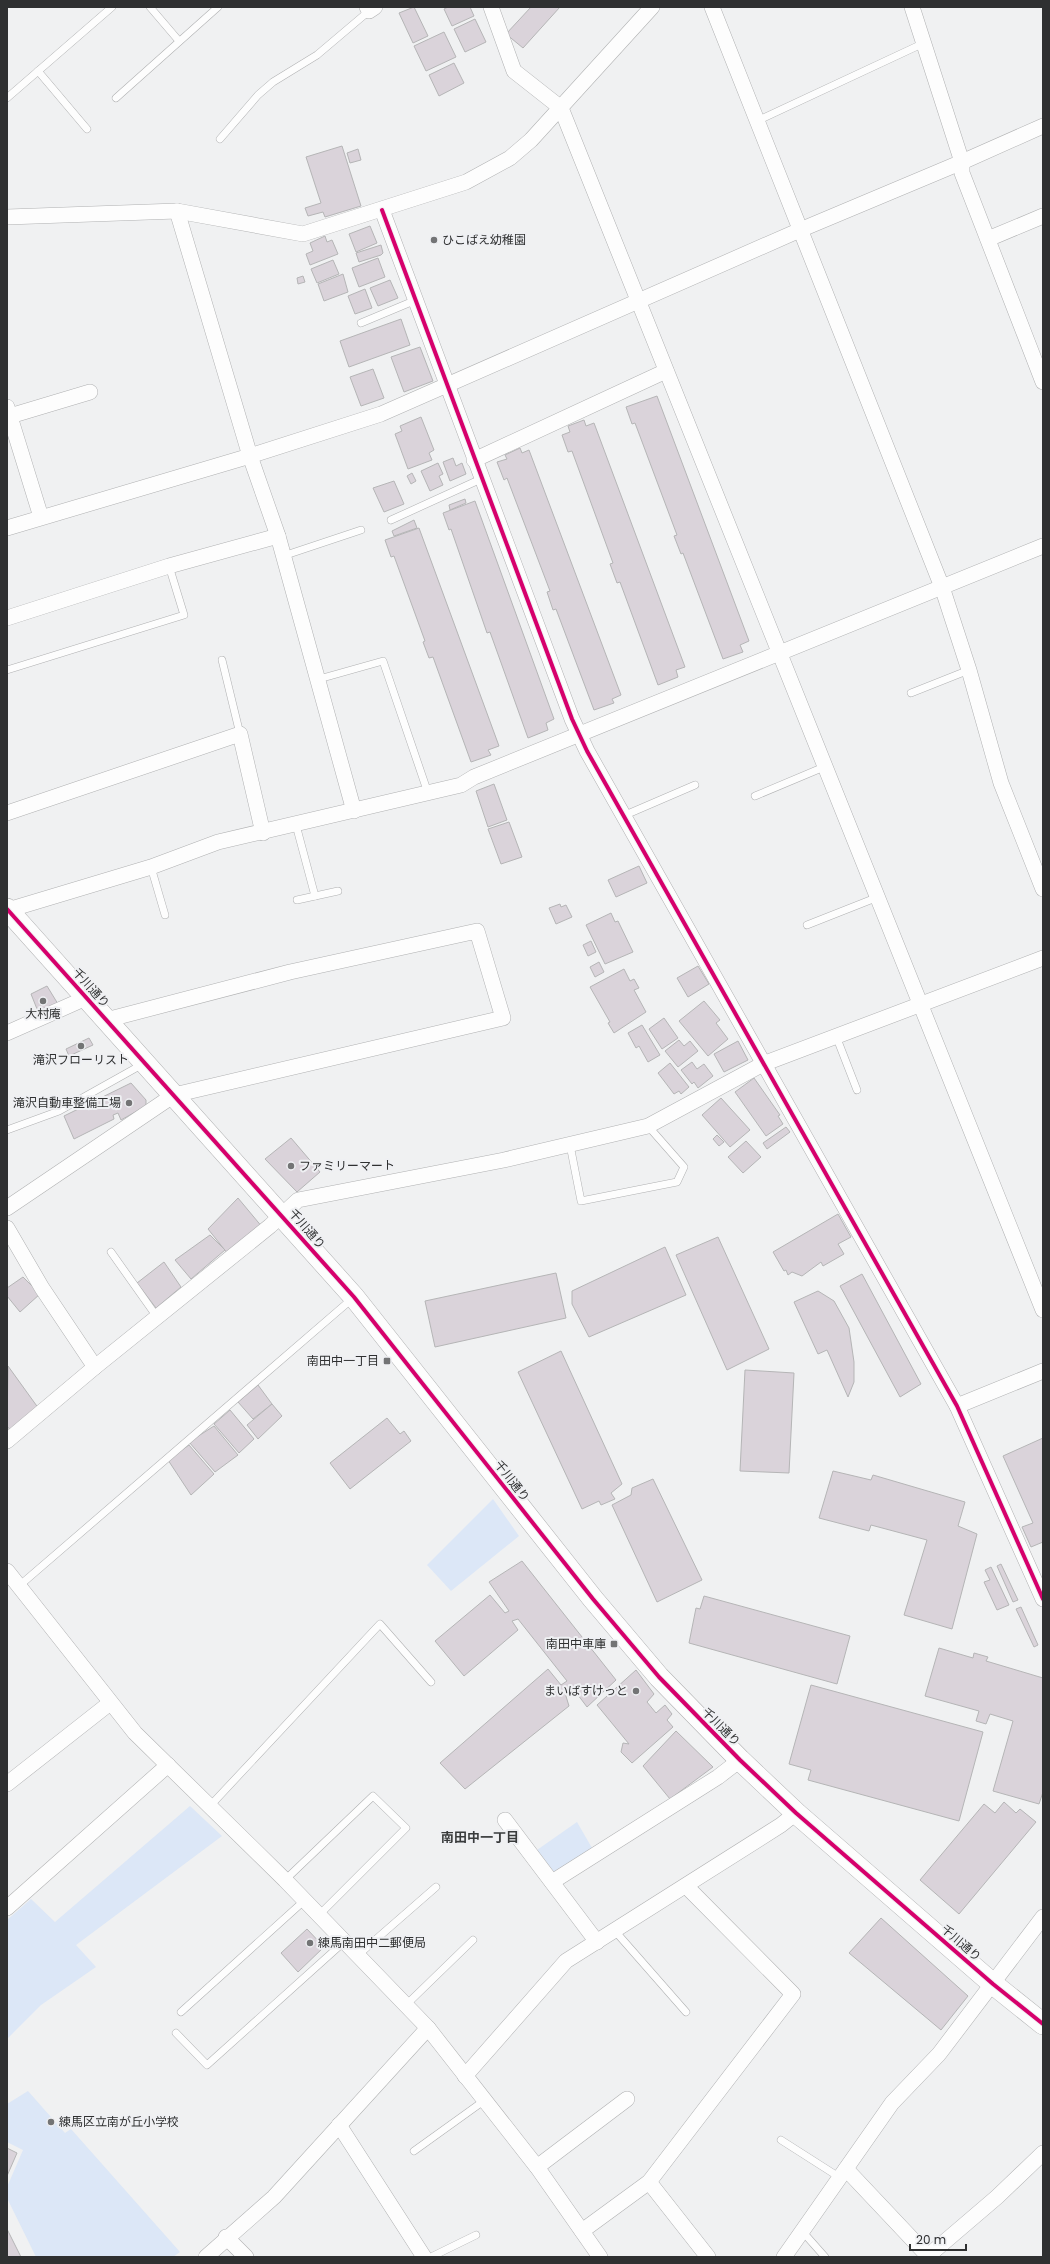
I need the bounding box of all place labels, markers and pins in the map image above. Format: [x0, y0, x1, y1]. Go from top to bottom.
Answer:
place label: ひこばえ幼稚園 [442, 231, 526, 248]
marker: ひこばえ幼稚園 [429, 235, 439, 245]
marker: 大村庵 [38, 996, 48, 1006]
place label: 大村庵 [25, 1005, 61, 1022]
marker: 滝沢フローリスト [76, 1041, 86, 1051]
place label: 滝沢フローリスト [33, 1051, 129, 1068]
place label: 滝沢自動車整備工場 [13, 1094, 121, 1111]
marker: 滝沢自動車整備工場 [124, 1098, 134, 1108]
place label: ファミリーマート [299, 1157, 395, 1174]
marker: ファミリーマート [286, 1161, 296, 1171]
place label: 南田中一丁目 [307, 1352, 379, 1369]
marker: 南田中一丁目 [382, 1356, 392, 1366]
place label: 南田中車庫 [546, 1635, 606, 1652]
marker: 南田中車庫 [609, 1639, 619, 1649]
place label: まいばすけっと [544, 1682, 628, 1699]
marker: まいばすけっと [631, 1686, 641, 1696]
place label: 練馬南田中二郵便局 [318, 1934, 426, 1951]
marker: 練馬南田中二郵便局 [305, 1938, 315, 1948]
place label: 練馬区立南が丘小学校 [59, 2113, 179, 2130]
marker: 練馬区立南が丘小学校 [46, 2117, 56, 2127]

